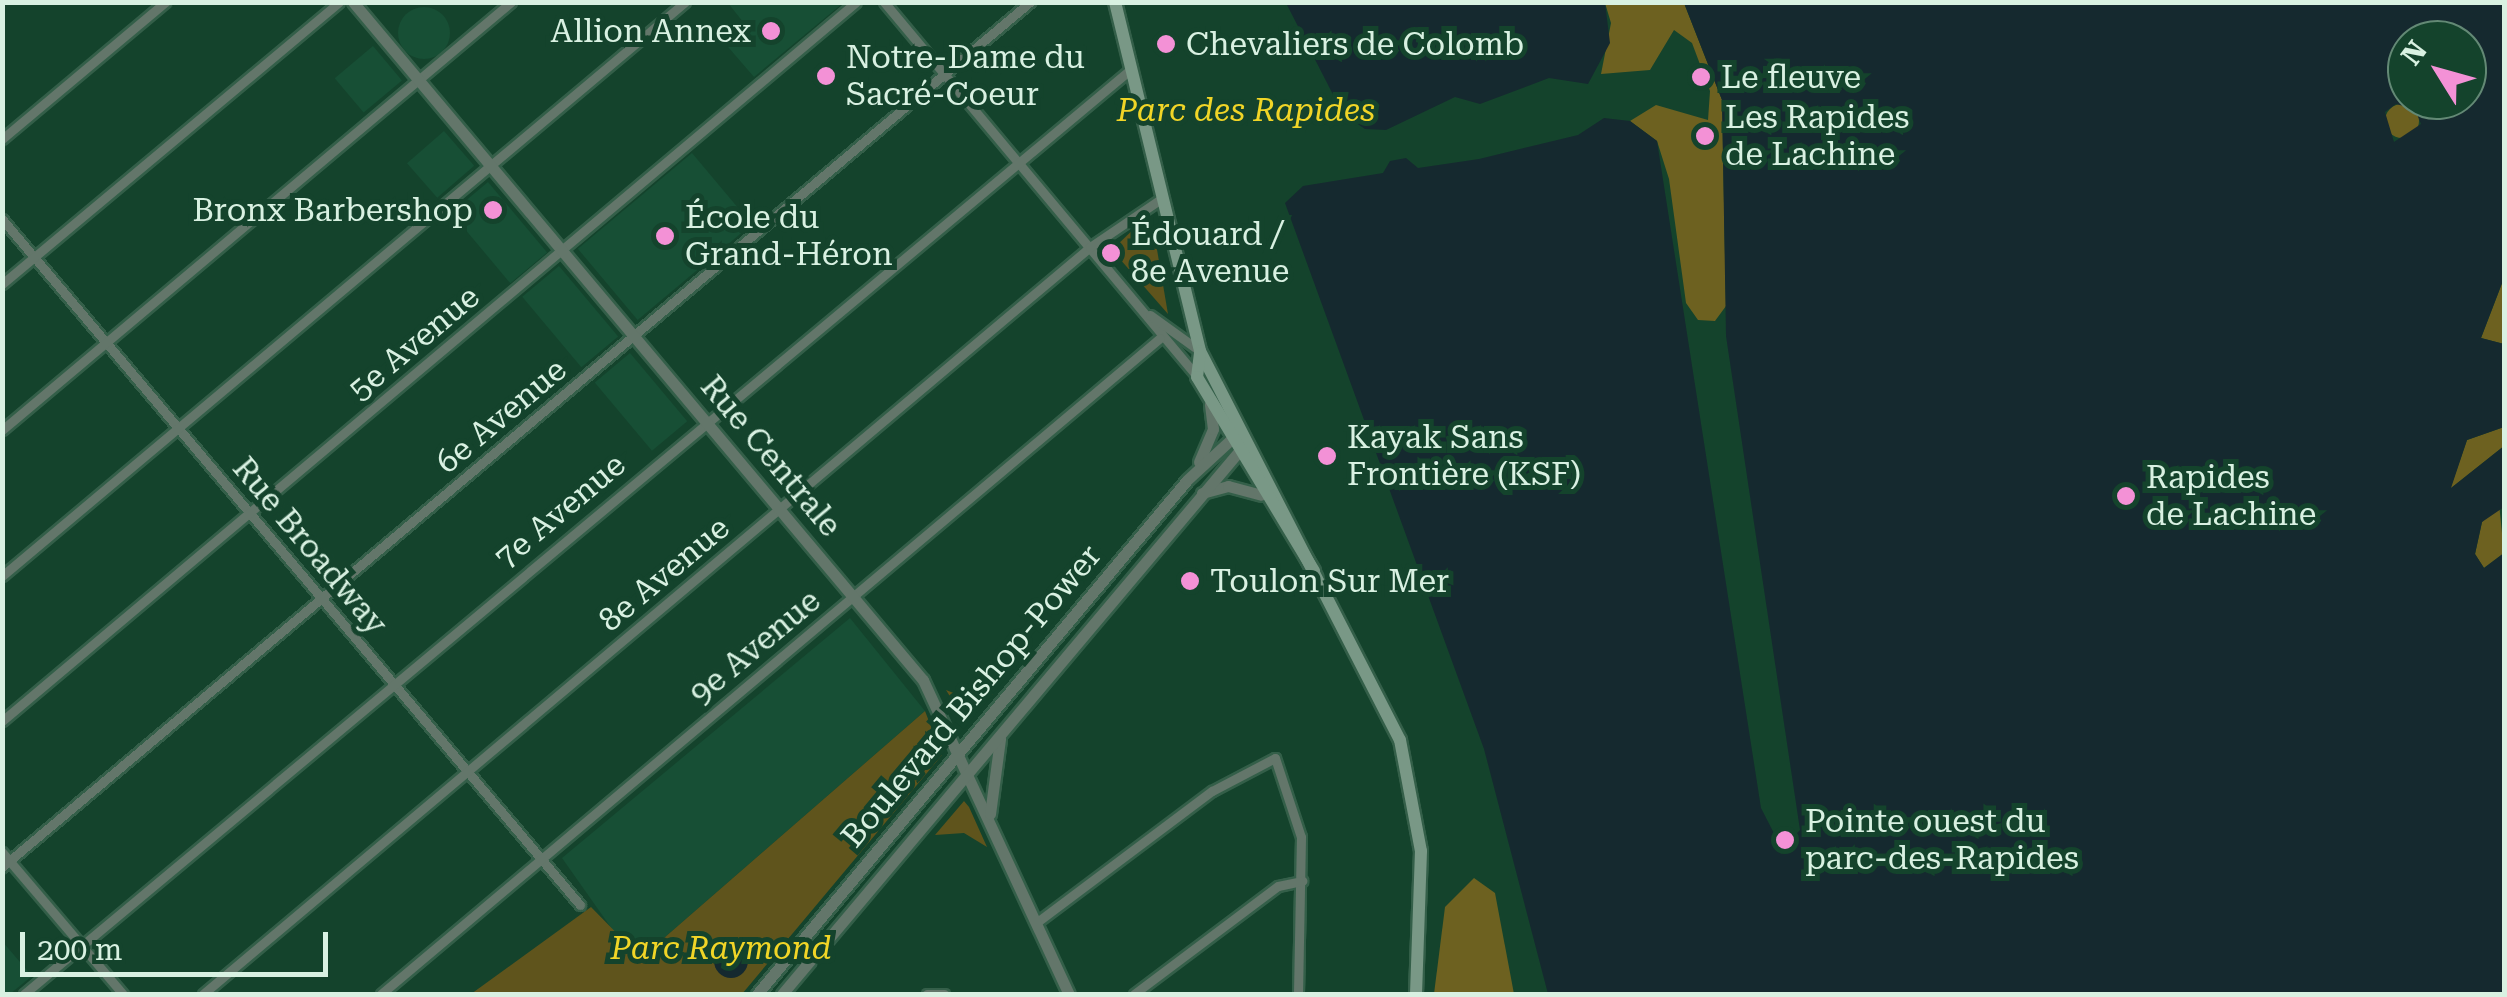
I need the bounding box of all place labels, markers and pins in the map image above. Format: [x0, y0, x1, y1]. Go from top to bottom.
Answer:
place label: Allion Annex [550, 12, 751, 50]
marker: Allion Annex [760, 20, 782, 42]
place label: Chevaliers de Colomb [1186, 25, 1524, 63]
marker: Chevaliers de Colomb [1155, 33, 1177, 55]
place label: Notre-Dame du Sacré-Coeur [846, 39, 1085, 114]
place label: Le fleuve [1721, 58, 1861, 96]
marker: Notre-Dame du Sacré-Coeur [815, 65, 837, 87]
marker: Le fleuve [1690, 66, 1712, 88]
place label: Les Rapides de Lachine [1725, 99, 1910, 174]
marker: Les Rapides de Lachine [1694, 125, 1716, 147]
place label: Bronx Barbershop [192, 191, 473, 229]
marker: Bronx Barbershop [482, 199, 504, 221]
place label: École du Grand-Héron [685, 199, 893, 274]
place label: Édouard / 8e Avenue [1131, 216, 1289, 291]
marker: École du Grand-Héron [654, 225, 676, 247]
marker: Édouard / 8e Avenue [1100, 242, 1122, 264]
place label: Kayak Sans Frontière (KSF) [1347, 419, 1581, 494]
marker: Kayak Sans Frontière (KSF) [1316, 445, 1338, 467]
place label: Rapides de Lachine [2146, 459, 2316, 534]
marker: Rapides de Lachine [2115, 485, 2137, 507]
place label: Toulon Sur Mer [1210, 562, 1449, 600]
marker: Toulon Sur Mer [1179, 570, 1201, 592]
place label: Pointe ouest du parc-des-Rapides [1805, 803, 2079, 878]
marker: Pointe ouest du parc-des-Rapides [1774, 829, 1796, 851]

